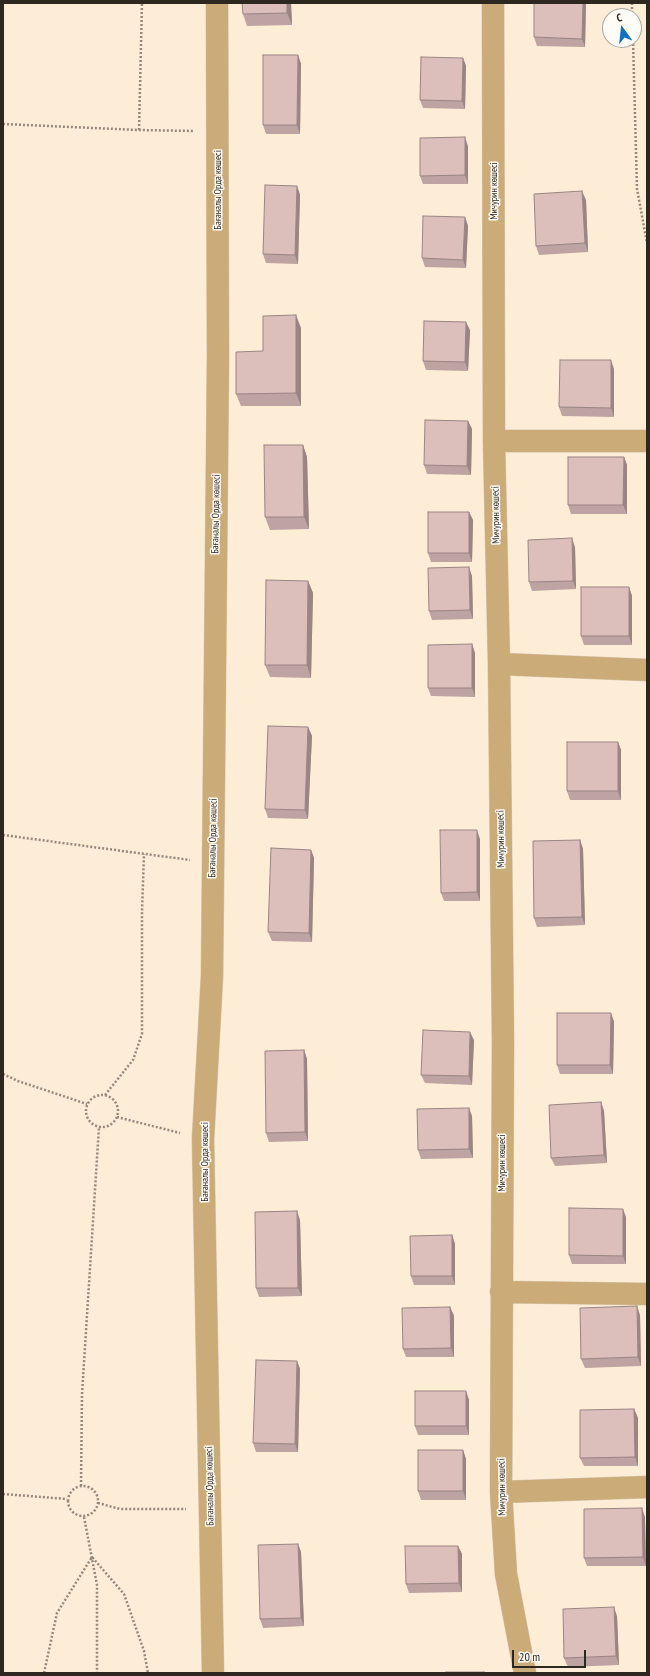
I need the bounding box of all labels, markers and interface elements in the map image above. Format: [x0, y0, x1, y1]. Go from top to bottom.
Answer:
north arrow [602, 8, 642, 48]
text: С [615, 10, 623, 25]
street label: Бағаналы Орда көшесі [212, 150, 224, 230]
street label: Мичурин көшесі [488, 162, 500, 220]
street label: Бағаналы Орда көшесі [209, 474, 223, 554]
street label: Мичурин көшесі [489, 486, 503, 544]
street label: Бағаналы Орда көшесі [206, 798, 220, 878]
street label: Мичурин көшесі [494, 810, 508, 868]
street label: Бағаналы Орда көшесі [199, 1122, 211, 1202]
street label: Мичурин көшесі [496, 1134, 508, 1192]
street label: Бағаналы Орда көшесі [203, 1446, 217, 1526]
street label: Мичурин көшесі [495, 1458, 509, 1516]
scale bar [514, 1642, 588, 1668]
text: 20 m [519, 1649, 540, 1664]

